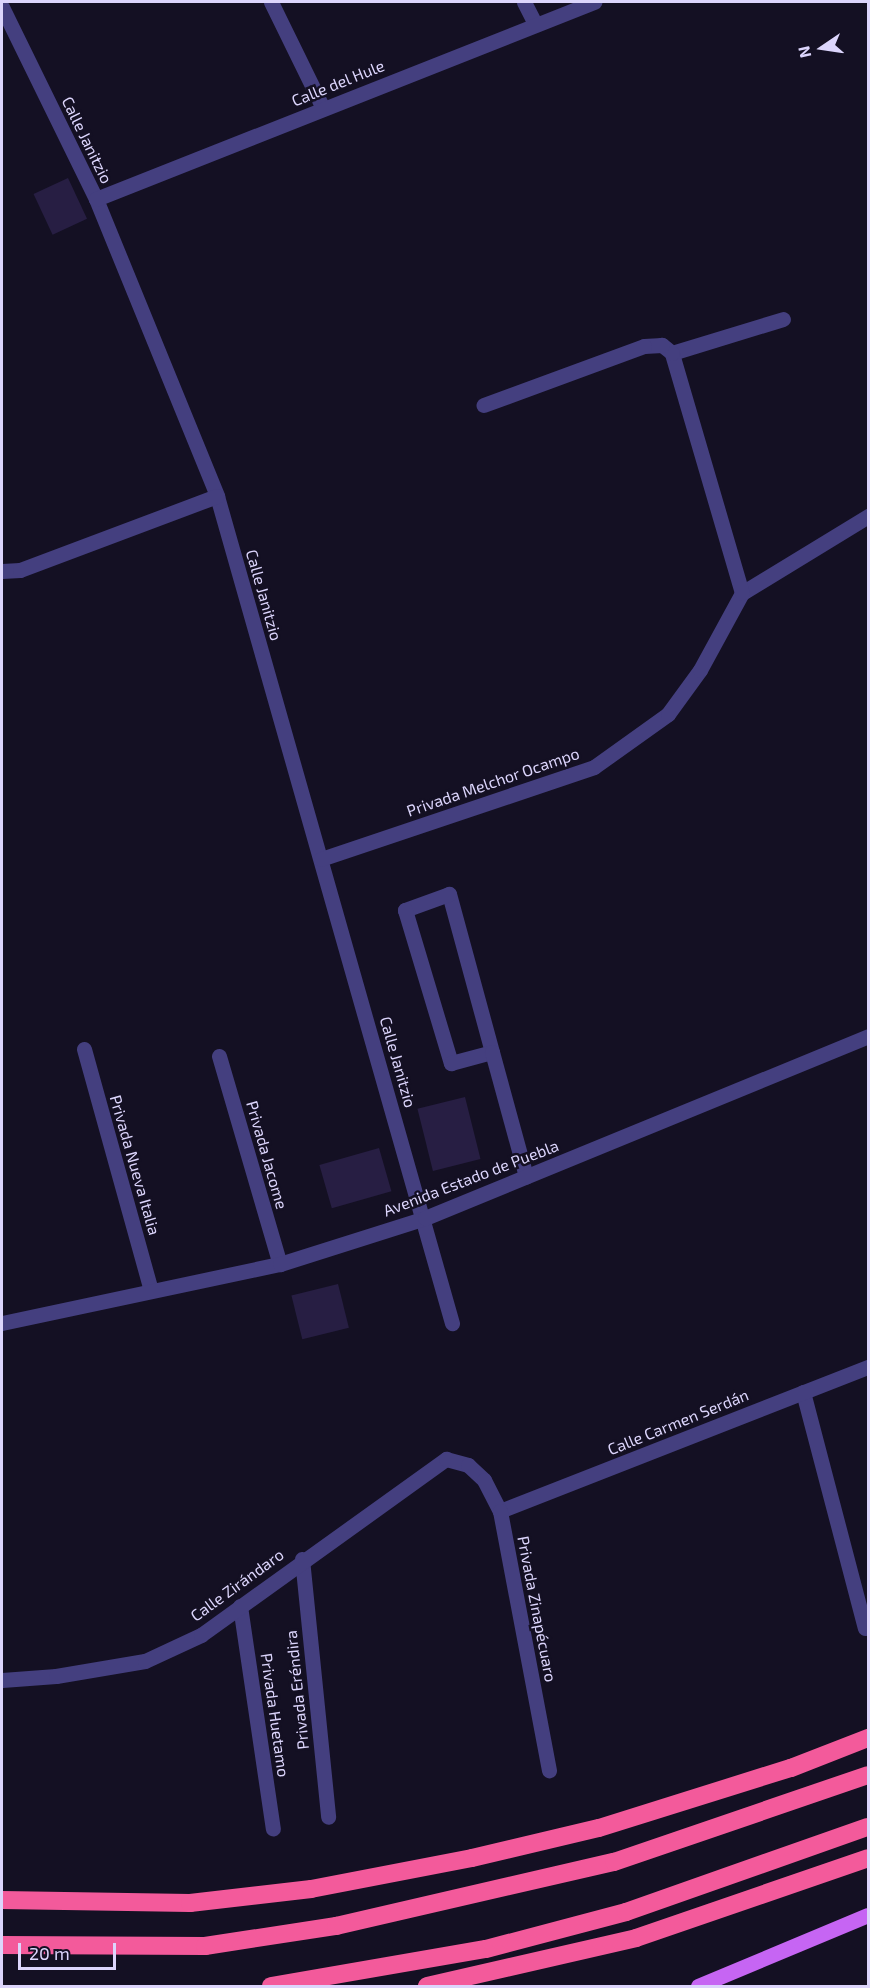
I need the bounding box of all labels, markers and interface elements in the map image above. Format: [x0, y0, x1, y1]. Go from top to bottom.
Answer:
north arrow [792, 18, 852, 78]
text: N [793, 44, 815, 60]
street label: Calle del Hule [289, 56, 387, 110]
street label: Calle Janitzio [58, 93, 116, 187]
street label: Calle Janitzio [242, 547, 286, 643]
street label: Privada Melchor Ocampo [404, 743, 582, 821]
street label: Calle Janitzio [376, 1014, 420, 1110]
street label: Privada Nueva Italia [106, 1093, 164, 1237]
street label: Privada Jacome [242, 1098, 292, 1212]
street label: Avenida Estado de Puebla [381, 1136, 561, 1220]
street label: Calle Carmen Serdán [605, 1385, 751, 1459]
street label: Privada Zinapécuaro [513, 1534, 561, 1684]
street label: Calle Zirándaro [187, 1545, 287, 1625]
street label: Privada Eréndira [281, 1629, 313, 1751]
street label: Privada Huetamo [257, 1652, 293, 1778]
scale bar [21, 1931, 118, 1969]
text: 20 m [29, 1942, 70, 1964]

